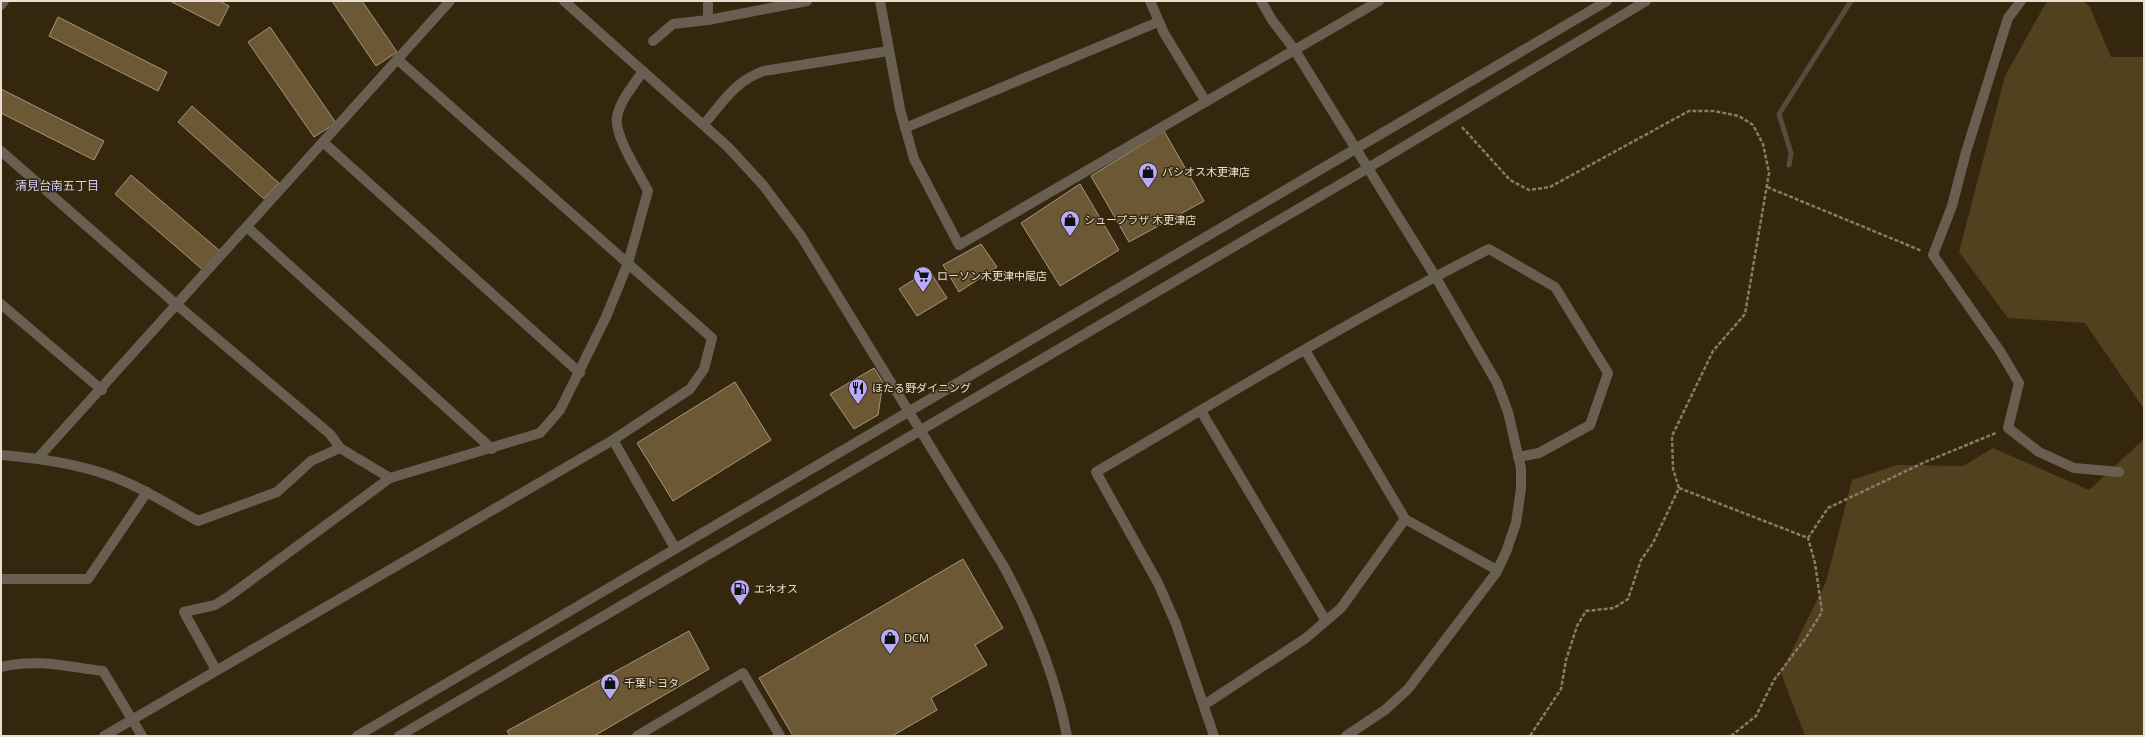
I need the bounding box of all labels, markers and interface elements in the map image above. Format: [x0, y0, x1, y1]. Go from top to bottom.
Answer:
shop icon: パシオス木更津店 [1137, 161, 1159, 189]
place label: パシオス木更津店 [1162, 164, 1250, 179]
district label: 清見台南五丁目 [15, 177, 99, 194]
shop icon: シュープラザ 木更津店 [1059, 209, 1081, 237]
place label: シュープラザ 木更津店 [1084, 212, 1196, 227]
supermarket icon: ローソン木更津中尾店 [912, 265, 934, 293]
place label: ローソン木更津中尾店 [937, 268, 1047, 283]
restaurant icon: ほたる野ダイニング [847, 377, 869, 405]
place label: ほたる野ダイニング [872, 380, 971, 395]
fuel station icon: エネオス [729, 578, 751, 606]
place label: エネオス [754, 581, 798, 596]
shop icon: DCM [879, 627, 901, 655]
place label: DCM [904, 630, 929, 645]
shop icon: 千葉トヨタ [599, 672, 621, 700]
place label: 千葉トヨタ [624, 675, 679, 690]

